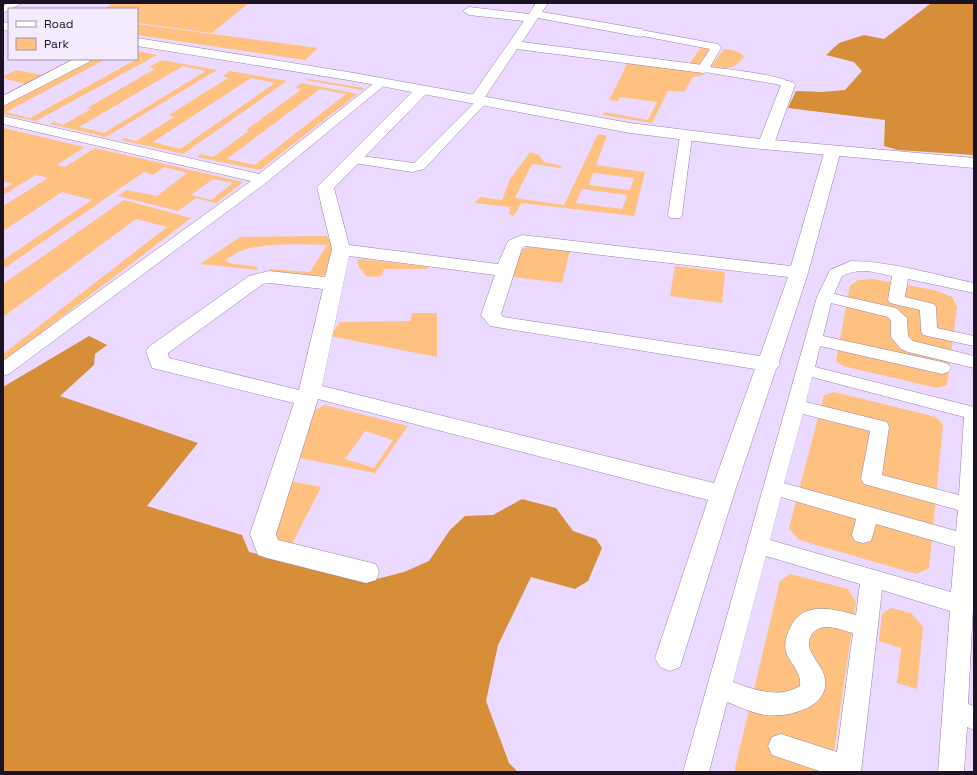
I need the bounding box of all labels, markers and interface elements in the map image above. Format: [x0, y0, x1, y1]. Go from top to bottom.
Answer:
legend [8, 8, 138, 60]
text: Road [44, 16, 73, 32]
text: Park [44, 36, 69, 52]

